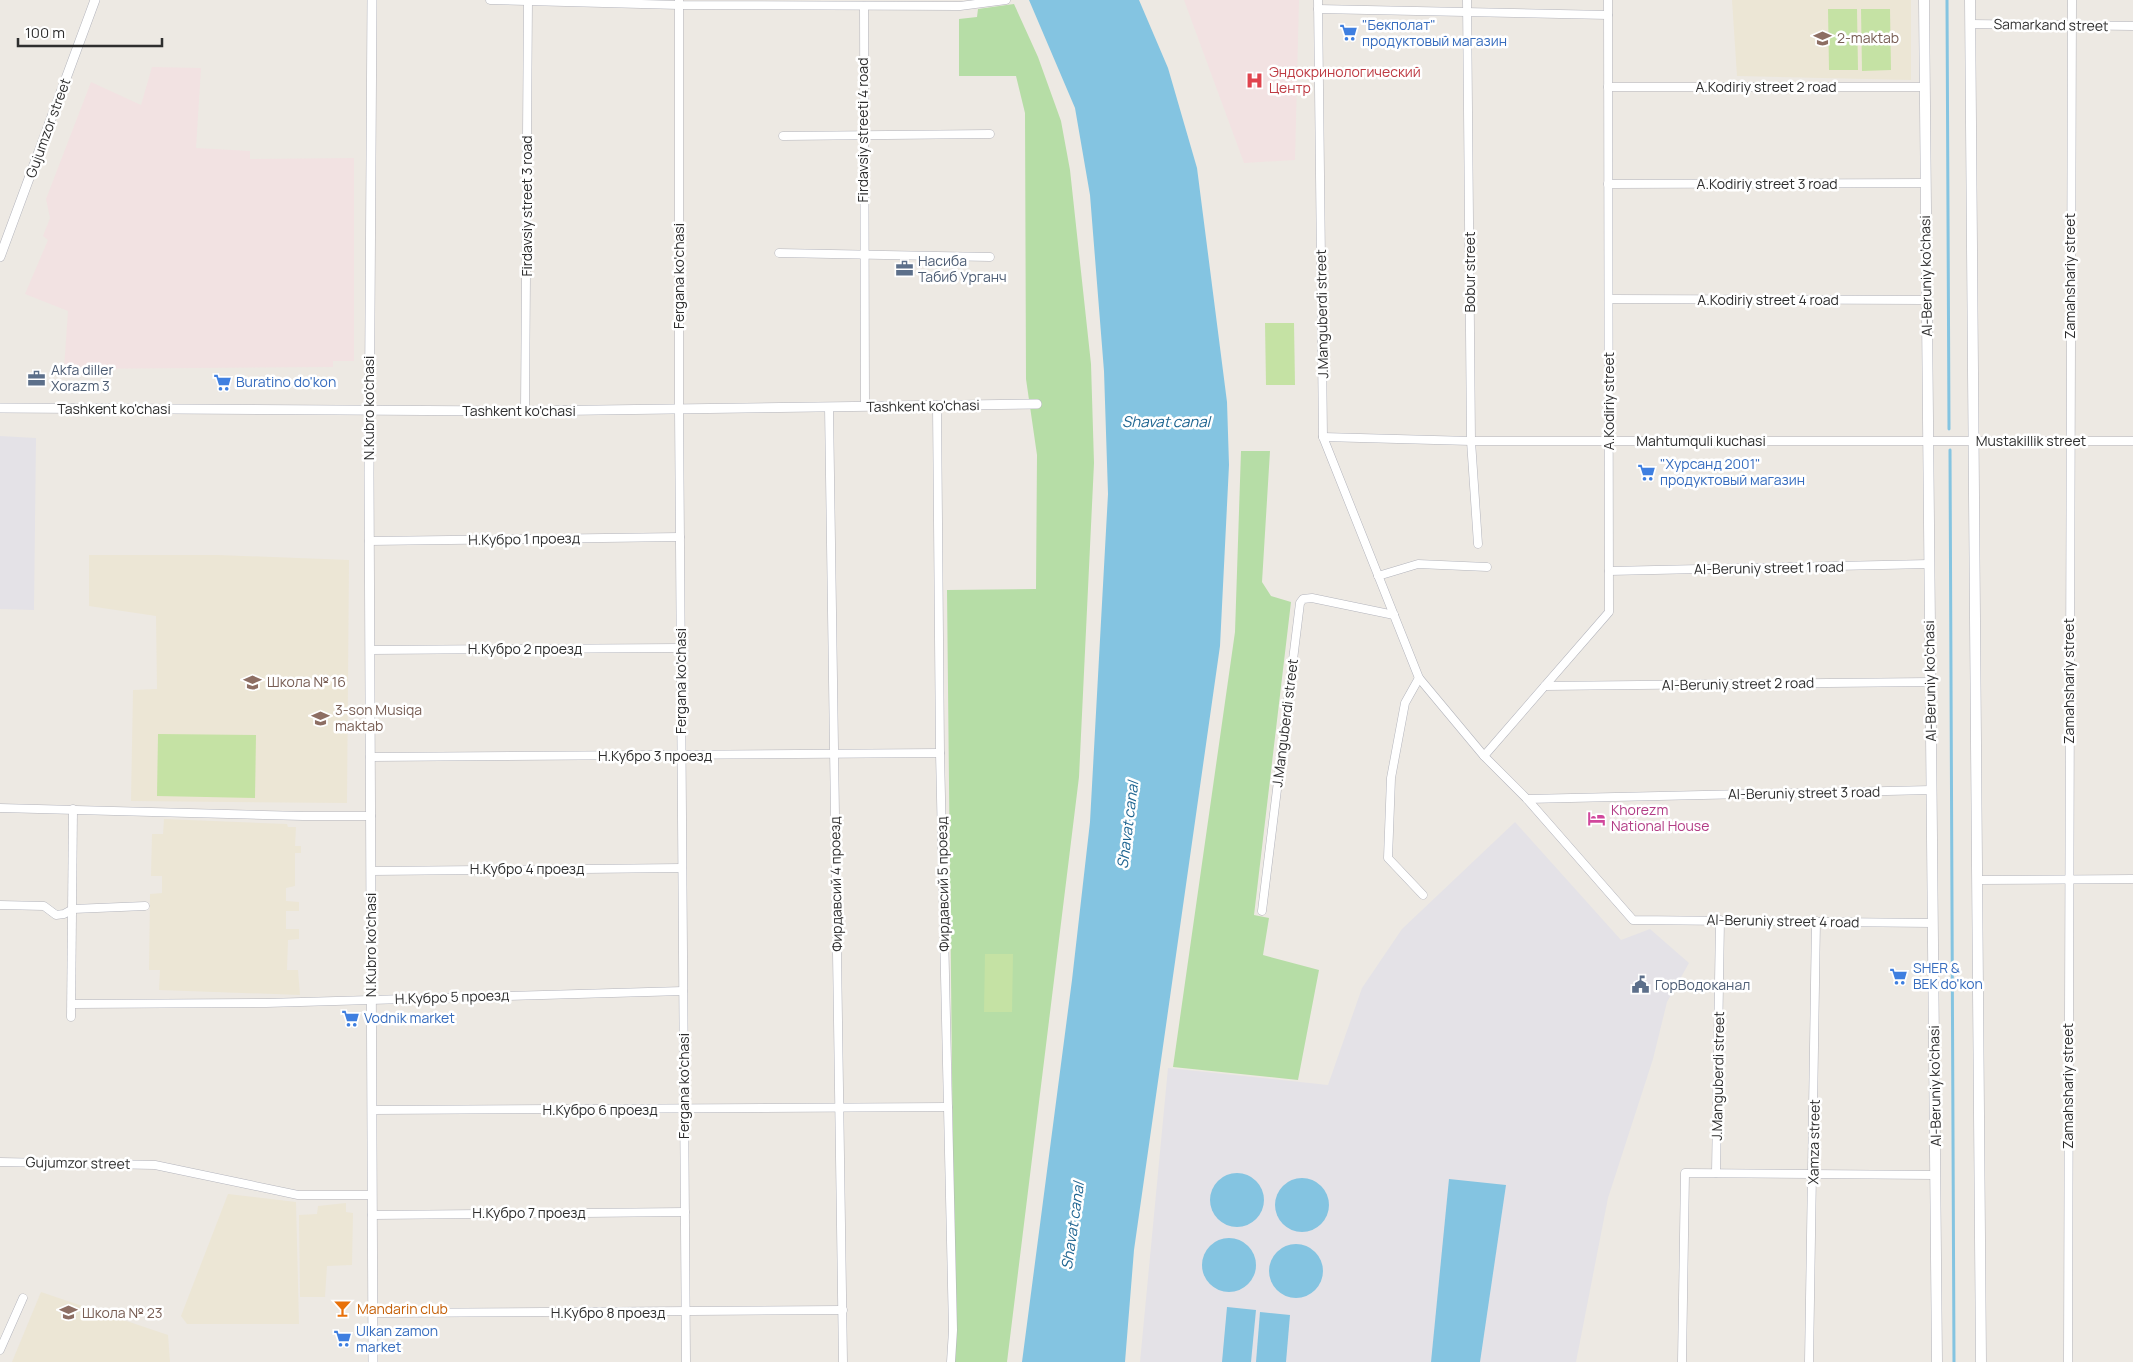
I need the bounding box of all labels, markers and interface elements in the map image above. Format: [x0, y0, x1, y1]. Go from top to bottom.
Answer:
street label: Samarkand street [1993, 14, 2109, 35]
scale bar [18, 15, 161, 47]
place label: "Бекполат" продуктовый магазин [1362, 15, 1507, 50]
text: 100 m [25, 22, 65, 43]
supermarket icon: "Бекполат" продуктовый магазин [1338, 23, 1358, 43]
school or university icon: 2-maktab [1813, 28, 1833, 48]
place label: 2-maktab [1837, 28, 1899, 47]
street label: Firdavsiy streeti 4 road [853, 58, 872, 202]
place label: Эндокринологический Центр [1269, 62, 1421, 97]
hospital icon: Эндокринологический Центр [1245, 70, 1265, 90]
street label: Gujumzor street [21, 75, 74, 180]
street label: A.Kodiriy street 2 road [1695, 77, 1837, 96]
street label: Firdavsiy street 3 road [517, 135, 536, 277]
street label: A.Kodiriy street 3 road [1697, 174, 1837, 193]
street label: Zamahshariy street [2060, 213, 2079, 339]
street label: Al-Beruniy ko’chasi [1915, 215, 1936, 337]
street label: Fergana ko'chasi [669, 223, 688, 329]
street label: Bobur street [1460, 231, 1479, 313]
street label: J.Manguberdi street [1311, 249, 1332, 379]
place label: Насиба Табиб Урганч [918, 251, 1007, 286]
office icon: Насиба Табиб Урганч [894, 259, 914, 279]
street label: A.Kodiriy street 4 road [1697, 290, 1839, 309]
street label: A.Kodiriy street [1599, 351, 1618, 450]
street label: N.Kubro ko'chasi [359, 356, 378, 460]
place label: Akfa diller Xorazm 3 [51, 360, 113, 395]
office icon: Akfa diller Xorazm 3 [27, 368, 47, 388]
supermarket icon: Buratino do'kon [212, 372, 232, 392]
place label: Buratino do'kon [236, 372, 336, 391]
street label: Tashkent ko'chasi [866, 395, 980, 416]
street label: Tashkent ko'chasi [57, 399, 171, 418]
street label: Tashkent ko'chasi [462, 401, 576, 420]
water label: Shavat canal [1122, 411, 1213, 432]
street label: Mahtumquli kuchasi [1636, 431, 1766, 450]
street label: Mustakillik street [1976, 431, 2087, 450]
place label: "Хурсанд 2001" продуктовый магазин [1660, 454, 1805, 489]
supermarket icon: "Хурсанд 2001" продуктовый магазин [1636, 462, 1656, 482]
street label: Н.Кубро 1 проезд [468, 528, 580, 549]
street label: Al-Beruniy street 1 road [1694, 557, 1844, 578]
street label: Zamahshariy street [2059, 618, 2078, 744]
street label: Al-Beruniy ko’chasi [1919, 620, 1940, 742]
street label: Fergana ko'chasi [671, 628, 690, 734]
street label: Н.Кубро 2 проезд [468, 639, 582, 658]
street label: J.Manguberdi street [1267, 657, 1302, 788]
school or university icon: Школа № 16 [243, 672, 263, 692]
place label: Школа № 16 [267, 672, 346, 691]
street label: Al-Beruniy street 2 road [1662, 673, 1814, 694]
place label: 3-son Musiqa maktab [335, 700, 422, 735]
school or university icon: 3-son Musiqa maktab [311, 708, 331, 728]
street label: Н.Кубро 3 проезд [598, 746, 712, 765]
water label: Shavat canal [1112, 777, 1144, 870]
street label: Al-Beruniy street 3 road [1728, 782, 1880, 803]
place label: Khorezm National House [1611, 800, 1709, 835]
hotel icon: Khorezm National House [1587, 808, 1607, 828]
street label: Фирдавсий 4 проезд [825, 816, 846, 952]
street label: Фирдавсий 5 проезд [932, 816, 953, 952]
street label: Н.Кубро 4 проезд [470, 859, 584, 878]
street label: N.Kubro ko'chasi [361, 893, 380, 997]
street label: Al-Beruniy street 4 road [1706, 910, 1860, 931]
place label: SHER & BEK do'kon [1913, 958, 1983, 993]
supermarket icon: SHER & BEK do'kon [1889, 966, 1909, 986]
public building icon: ГорВодоканал [1631, 975, 1651, 995]
place label: ГорВодоканал [1655, 975, 1750, 994]
street label: Н.Кубро 5 проезд [394, 985, 510, 1008]
supermarket icon: Vodnik market [340, 1008, 360, 1028]
place label: Vodnik market [364, 1008, 455, 1027]
street label: J.Manguberdi street [1707, 1011, 1728, 1141]
street label: Zamahshariy street [2058, 1023, 2077, 1149]
street label: Al-Beruniy ko’chasi [1924, 1025, 1945, 1147]
street label: Fergana ko'chasi [674, 1033, 693, 1139]
street label: Xamza street [1803, 1099, 1824, 1185]
street label: Н.Кубро 6 проезд [542, 1100, 658, 1119]
street label: Gujumzor street [25, 1152, 131, 1173]
water label: Shavat canal [1056, 1178, 1089, 1271]
street label: Н.Кубро 7 проезд [472, 1203, 586, 1222]
bar icon: Mandarin club [333, 1299, 353, 1319]
place label: Mandarin club [357, 1299, 448, 1318]
school or university icon: Школа № 23 [58, 1303, 78, 1323]
place label: Школа № 23 [82, 1303, 162, 1322]
street label: Н.Кубро 8 проезд [551, 1303, 665, 1322]
place label: Ulkan zamon market [356, 1321, 438, 1356]
supermarket icon: Ulkan zamon market [332, 1329, 352, 1349]

